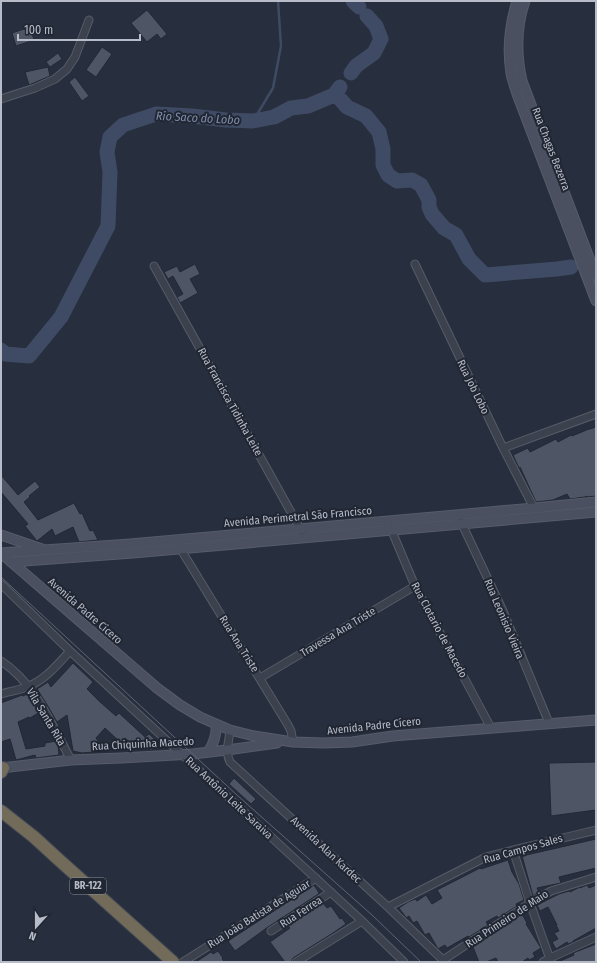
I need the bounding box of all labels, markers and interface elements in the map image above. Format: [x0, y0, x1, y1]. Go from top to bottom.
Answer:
scale bar [18, 16, 140, 42]
text: 100 m [24, 23, 53, 37]
street label: Rua Chagas Bezerra [529, 106, 573, 192]
water label: Rio Saco do Lobo [156, 109, 240, 127]
street label: Rua Francisca Tidinha Leite [195, 346, 265, 458]
street label: Rua Job Lobo [454, 358, 492, 417]
street label: Avenida Perimetral São Francisco [223, 504, 373, 530]
street label: Avenida Padre Cícero [45, 575, 125, 647]
street label: Rua Leonisio Vieira [481, 577, 527, 661]
street label: Rua Clotario de Macedo [408, 580, 470, 680]
street label: Travessa Ana Triste [298, 604, 378, 660]
street label: Rua Ana Triste [216, 613, 262, 675]
street label: Vila Santa Rita [24, 686, 68, 748]
street label: Avenida Padre Cícero [327, 715, 422, 737]
street label: Rua Chiquinha Macedo [91, 735, 195, 753]
street label: Rua Antônio Leite Saraiva [183, 754, 275, 842]
street label: Avenida Alan Kardec [288, 814, 364, 886]
street label: Rua Campos Sales [482, 831, 564, 867]
street label: Rua João Batista de Aguiar [205, 877, 313, 951]
road number: BR-122 [70, 878, 106, 894]
street label: Rua Primeiro de Maio [463, 887, 551, 951]
street label: Rua Ferrea [277, 894, 325, 930]
north arrow [16, 907, 56, 947]
text: N [27, 929, 38, 943]

